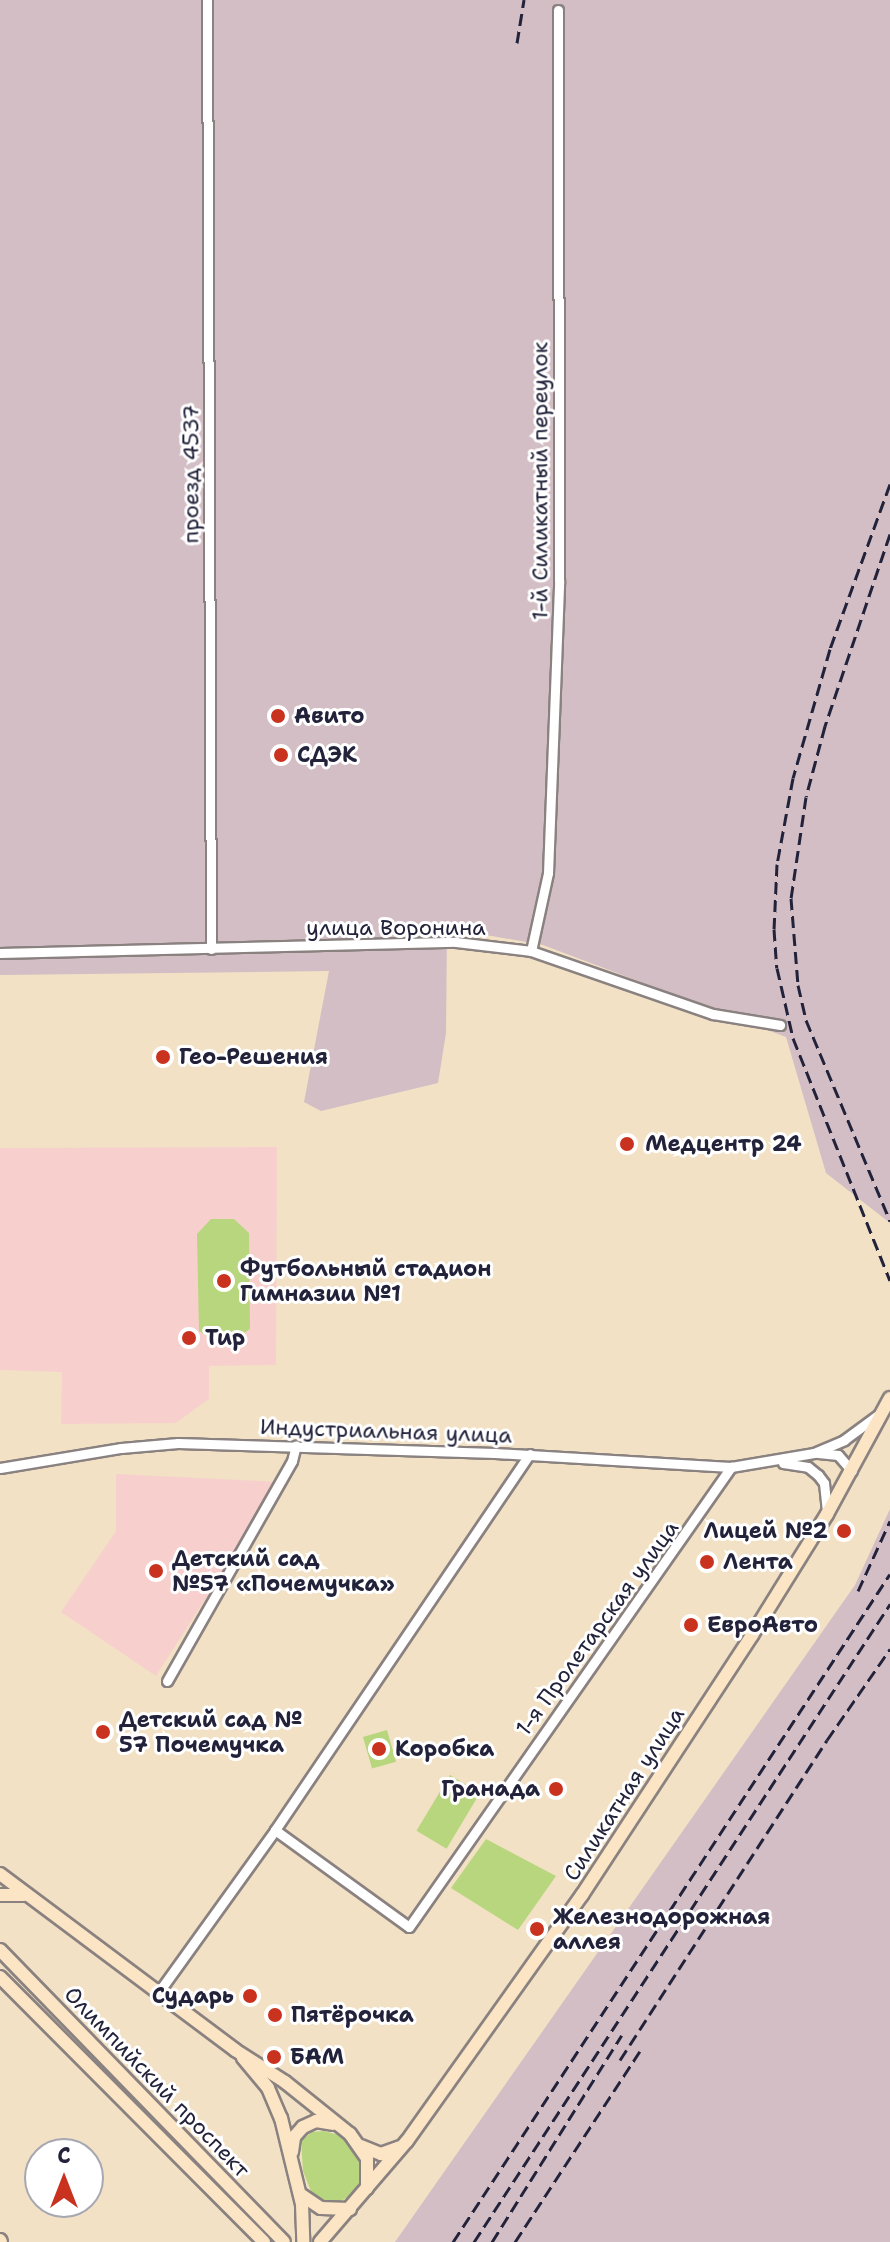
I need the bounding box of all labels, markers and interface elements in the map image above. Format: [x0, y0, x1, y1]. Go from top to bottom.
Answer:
street label: 1-й Силикатный переулок [527, 342, 553, 620]
street label: проезд 4537 [178, 405, 204, 543]
place label: Авито [294, 703, 365, 729]
marker: Авито [269, 707, 287, 725]
place label: СДЭК [297, 742, 357, 768]
marker: СДЭК [272, 746, 290, 764]
street label: улица Воронина [306, 915, 486, 941]
place label: Гео-Решения [179, 1044, 328, 1070]
marker: Гео-Решения [154, 1048, 172, 1066]
place label: Медцентр 24 [645, 1131, 802, 1157]
marker: Медцентр 24 [616, 1133, 638, 1155]
place label: Футбольный стадион Гимназии №1 [240, 1255, 491, 1306]
marker: Футбольный стадион Гимназии №1 [215, 1272, 233, 1290]
place label: Тир [205, 1325, 245, 1351]
marker: Тир [180, 1329, 198, 1347]
street label: Индустриальная улица [259, 1413, 513, 1449]
street label: 1-я Пролетарская улица [510, 1515, 684, 1741]
place label: Лицей №2 [704, 1518, 828, 1544]
marker: Лицей №2 [835, 1522, 853, 1540]
place label: Детский сад №57 «Почемучка» [172, 1545, 395, 1596]
place label: Лента [723, 1549, 793, 1575]
marker: Лента [698, 1553, 716, 1571]
marker: Детский сад №57 «Почемучка» [147, 1562, 165, 1580]
place label: ЕвроАвто [707, 1612, 818, 1638]
marker: ЕвроАвто [682, 1616, 700, 1634]
street label: Силикатная улица [558, 1702, 690, 1886]
place label: Детский сад № 57 Почемучка [119, 1706, 302, 1758]
marker: Детский сад № 57 Почемучка [94, 1723, 112, 1741]
place label: Коробка [395, 1736, 494, 1762]
marker: Коробка [370, 1740, 388, 1758]
place label: Гранада [441, 1776, 540, 1802]
marker: Гранада [547, 1780, 565, 1798]
place label: Железнодорожная аллея [553, 1903, 770, 1954]
marker: Железнодорожная аллея [528, 1920, 546, 1938]
street label: Олимпийский проспект [59, 1981, 255, 2183]
place label: Сударь [152, 1983, 234, 2009]
marker: Сударь [241, 1987, 259, 2005]
place label: Пятёрочка [291, 2002, 414, 2028]
marker: Пятёрочка [266, 2006, 284, 2024]
place label: БАМ [290, 2044, 344, 2070]
marker: БАМ [265, 2048, 283, 2066]
north arrow [24, 2138, 104, 2218]
text: С [57, 2141, 71, 2170]

